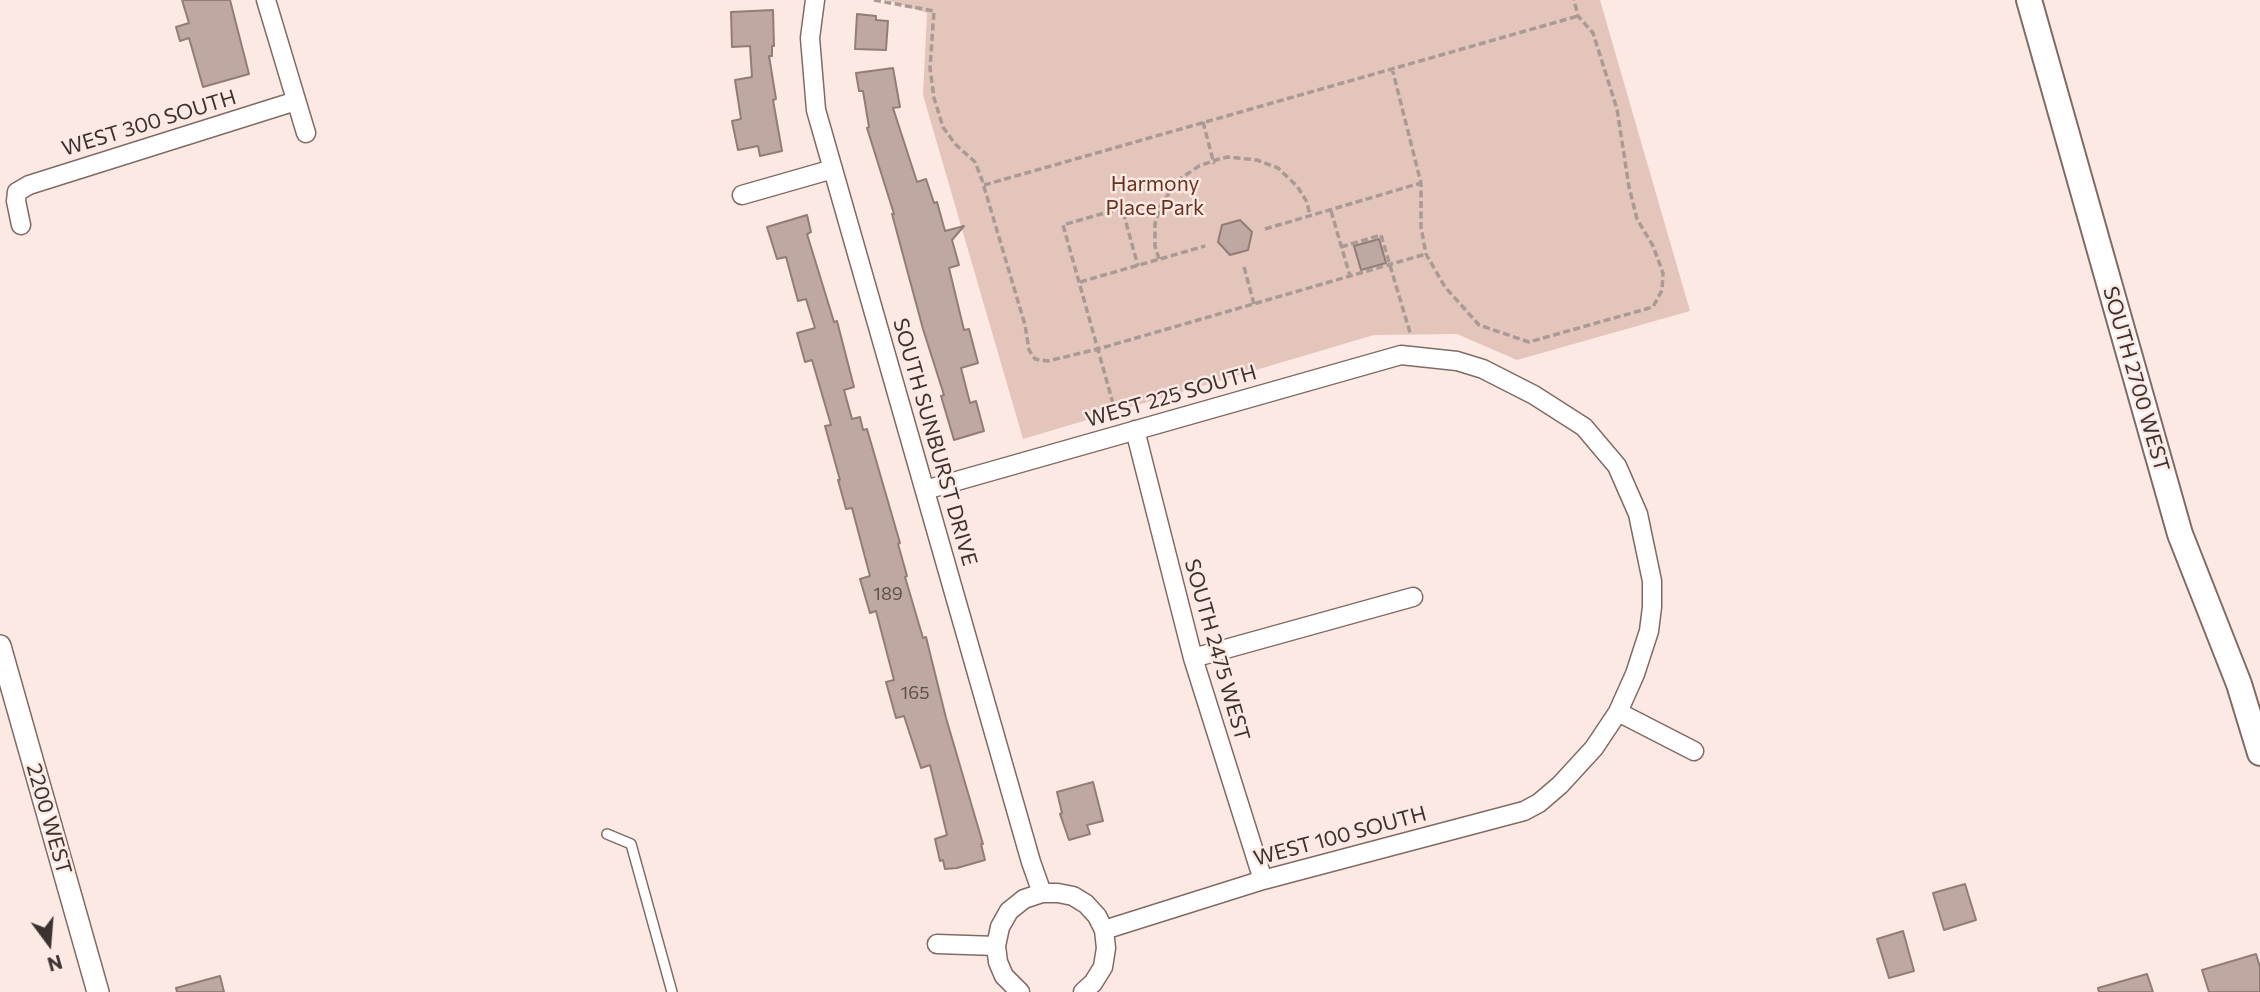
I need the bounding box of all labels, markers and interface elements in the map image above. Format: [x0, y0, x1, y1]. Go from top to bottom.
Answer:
street label: WEST 300 SOUTH [59, 85, 239, 161]
park label: Harmony Place Park [1106, 171, 1204, 221]
street label: SOUTH 2700 WEST [2097, 283, 2175, 475]
street label: SOUTH SUNBURST DRIVE [888, 315, 982, 569]
street label: WEST 225 SOUTH [1083, 360, 1259, 432]
street label: SOUTH 2475 WEST [1179, 556, 1255, 744]
house number: 189 [873, 583, 903, 605]
house number: 165 [901, 682, 929, 704]
street label: 2200 WEST [21, 761, 77, 877]
street label: WEST 100 SOUTH [1251, 801, 1429, 871]
north arrow [14, 908, 84, 978]
text: N [45, 951, 65, 977]

